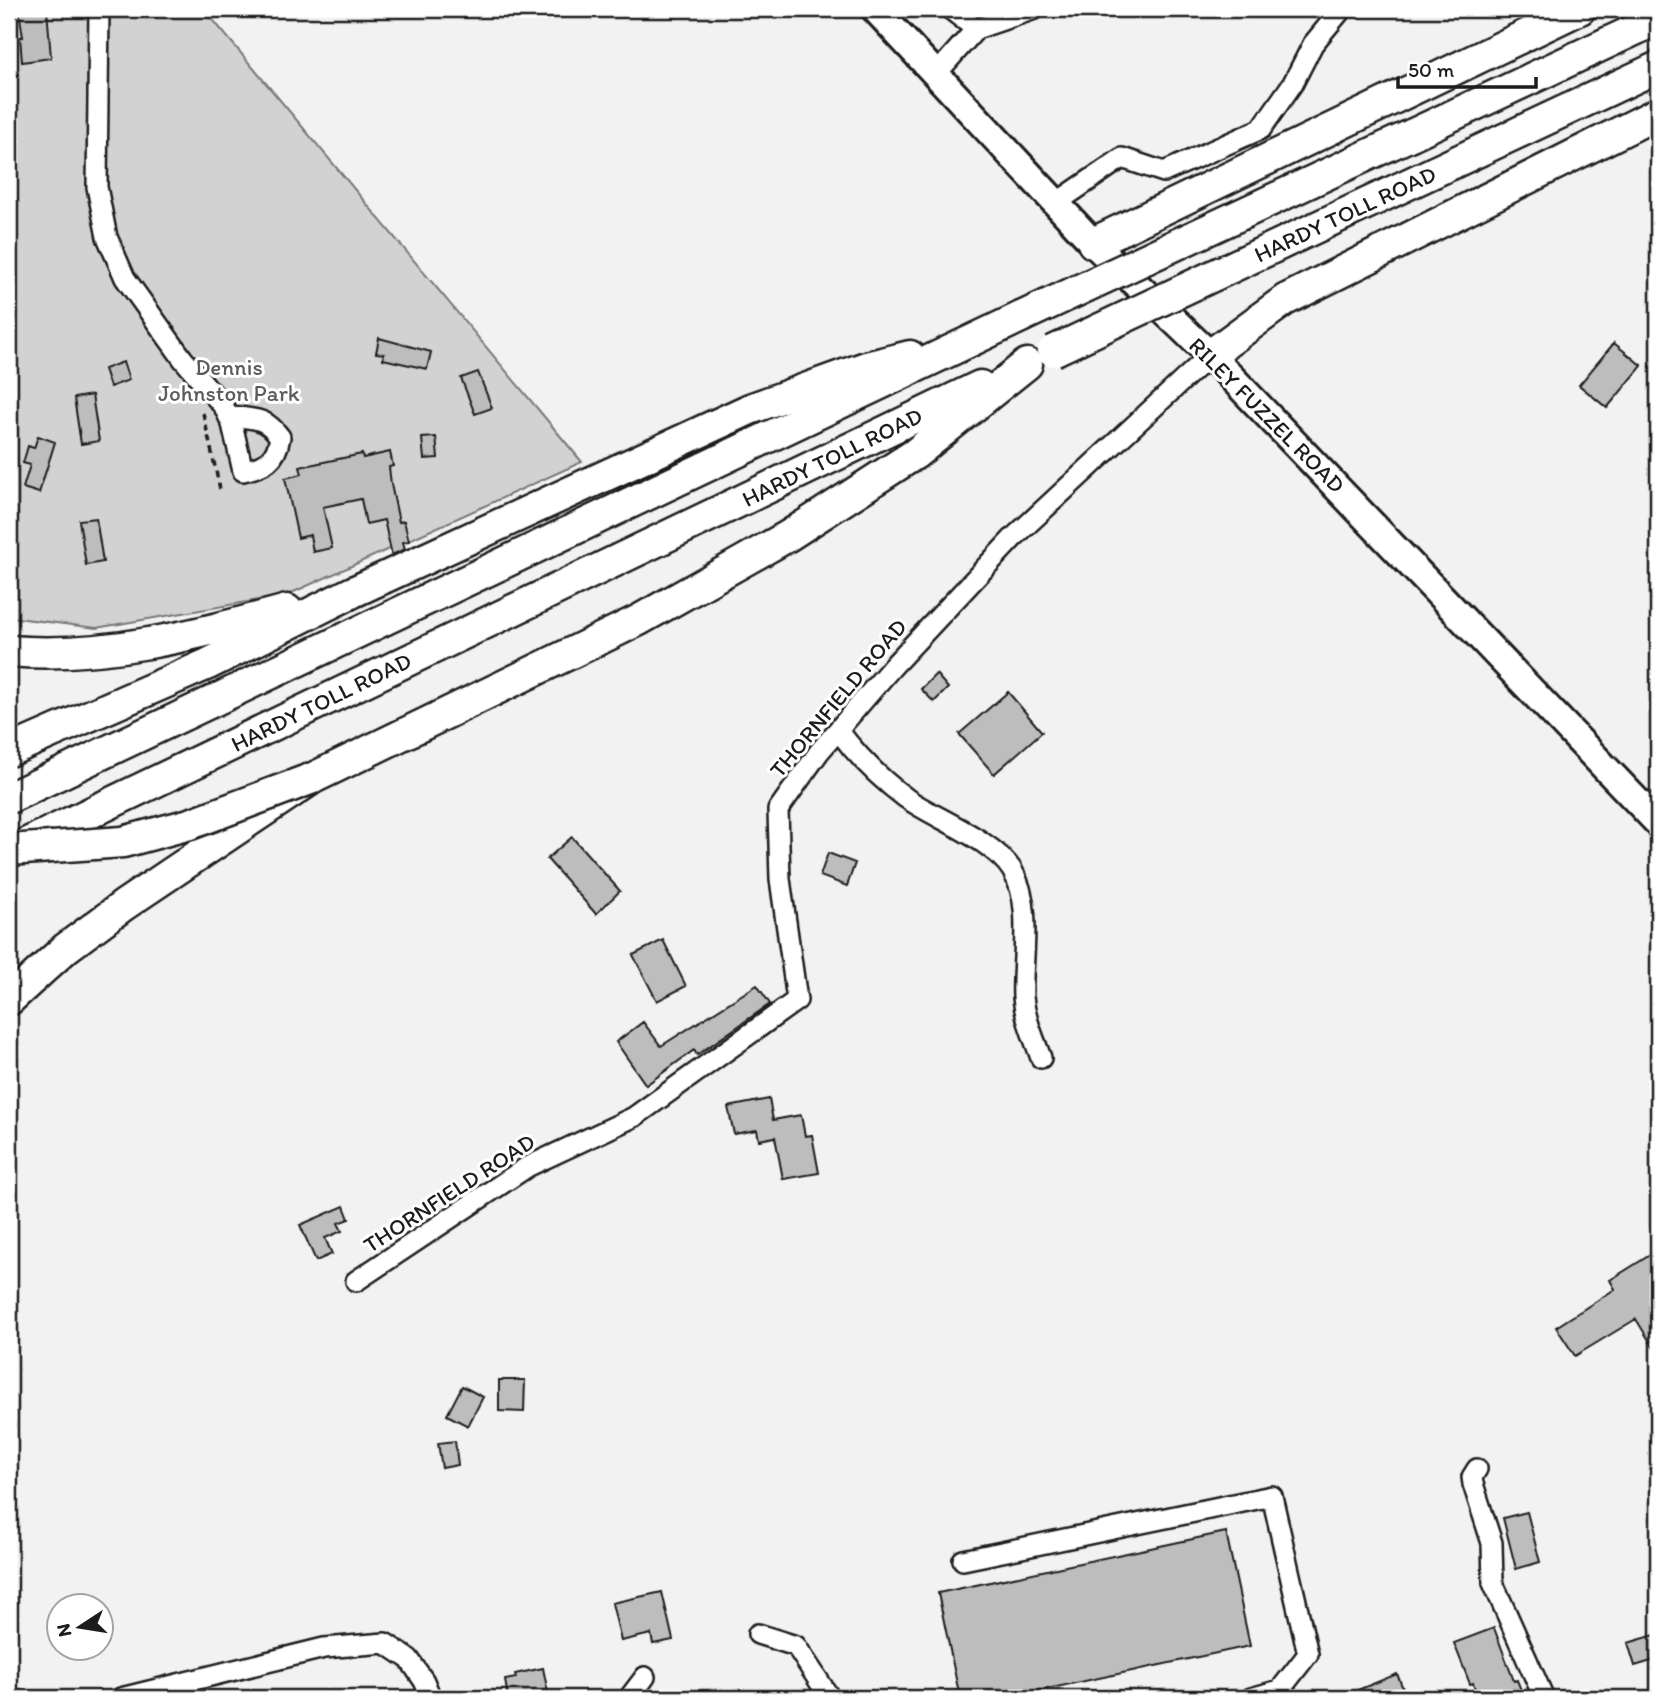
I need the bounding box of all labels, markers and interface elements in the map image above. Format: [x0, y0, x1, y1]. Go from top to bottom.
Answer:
scale bar [1398, 46, 1536, 90]
text: 50 m [1408, 57, 1455, 82]
street label: HARDY TOLL ROAD [1250, 160, 1440, 268]
street label: RILEY FUZZEL ROAD [1183, 331, 1351, 499]
park label: Dennis Johnston Park [158, 353, 300, 407]
street label: HARDY TOLL ROAD [737, 401, 927, 513]
street label: THORNFIELD ROAD [763, 613, 913, 783]
street label: HARDY TOLL ROAD [226, 646, 416, 758]
street label: THORNFIELD ROAD [358, 1127, 540, 1259]
north arrow [46, 1592, 116, 1662]
text: N [51, 1622, 76, 1639]

